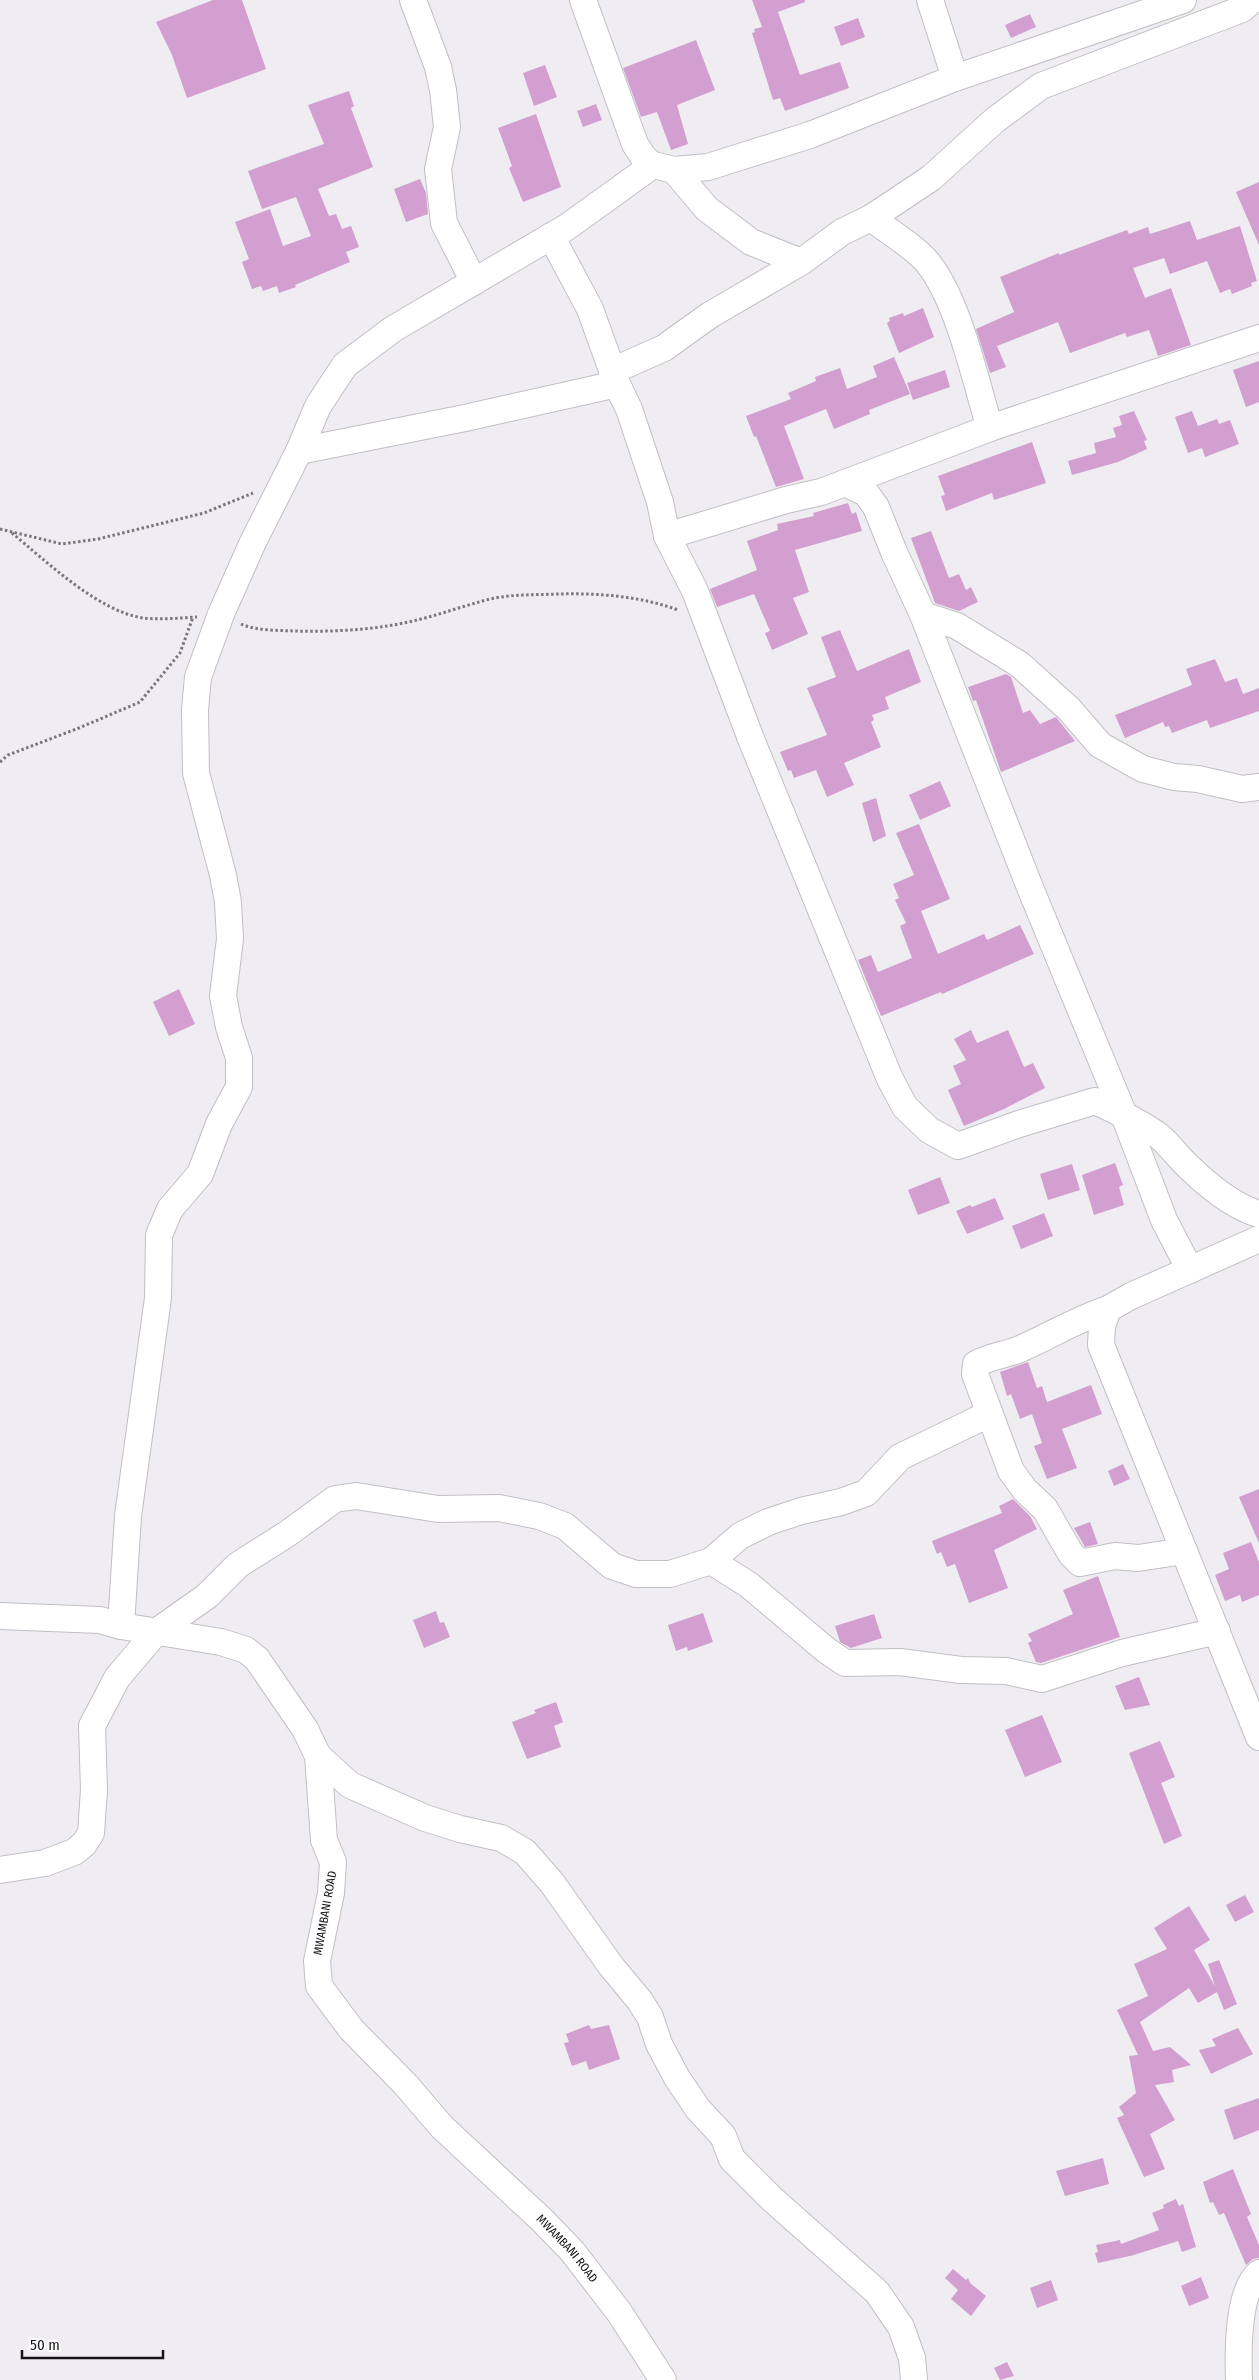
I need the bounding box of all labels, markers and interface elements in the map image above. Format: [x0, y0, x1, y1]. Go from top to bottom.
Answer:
street label: MWAMBANI ROAD [311, 1870, 339, 1956]
street label: MWAMBANI ROAD [534, 2212, 601, 2285]
scale bar [22, 2328, 164, 2360]
text: 50 m [30, 2336, 60, 2354]

